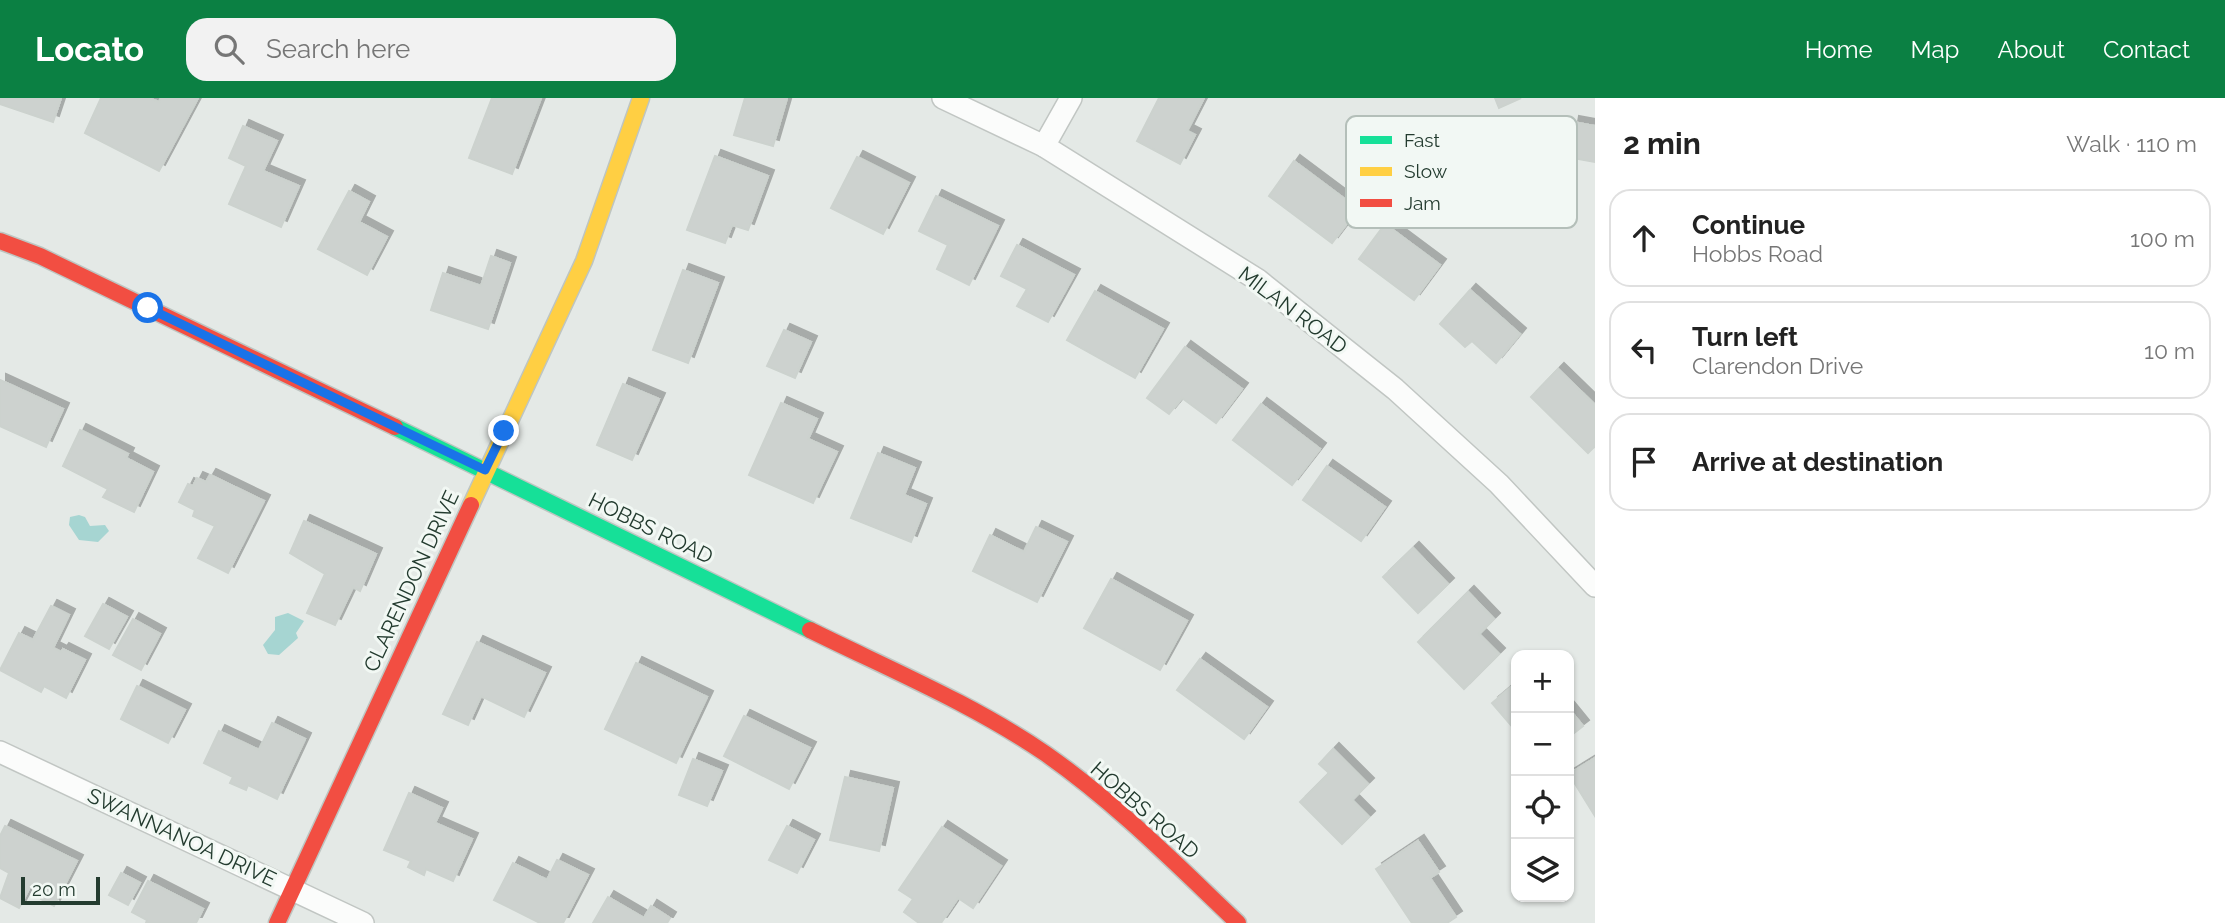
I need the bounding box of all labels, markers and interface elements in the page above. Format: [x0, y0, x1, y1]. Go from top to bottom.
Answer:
search box [186, 18, 676, 81]
text: Locato [35, 30, 144, 69]
icon: search [210, 30, 248, 68]
text: Search here [266, 34, 410, 64]
text: Home [1805, 35, 1873, 64]
text: Map [1911, 35, 1959, 64]
text: About [1997, 35, 2065, 64]
text: Contact [2103, 35, 2190, 64]
legend [1346, 116, 1577, 228]
text: 2 min [1623, 126, 1701, 161]
text: Fast [1404, 129, 1440, 151]
text: Walk · 110 m [2066, 130, 2197, 157]
text: Slow [1404, 160, 1448, 182]
text: Jam [1404, 192, 1441, 214]
text: Continue [1692, 210, 1805, 240]
icon: ahead [1625, 219, 1663, 257]
text: 100 m [2130, 225, 2195, 252]
text: Hobbs Road [1692, 240, 1823, 267]
street label: MILAN ROAD [1234, 261, 1352, 359]
route start [132, 292, 163, 323]
text: Turn left [1692, 322, 1798, 352]
icon: left [1625, 331, 1663, 369]
text: 10 m [2144, 337, 2195, 364]
text: Clarendon Drive [1692, 352, 1863, 379]
route end [488, 415, 519, 446]
icon: arrive [1625, 443, 1663, 481]
text: Arrive at destination [1692, 447, 1943, 477]
street label: CLARENDON DRIVE [358, 486, 464, 676]
street label: HOBBS ROAD [585, 487, 717, 569]
map controls [1511, 650, 1574, 902]
button: + [1511, 650, 1574, 713]
button: − [1511, 713, 1574, 776]
street label: HOBBS ROAD [1086, 756, 1204, 864]
button: locate [1511, 776, 1574, 839]
street label: SWANNANOA DRIVE [84, 782, 280, 892]
button: layers [1511, 839, 1574, 902]
scale bar [21, 874, 100, 906]
text: 20 m [32, 878, 76, 900]

